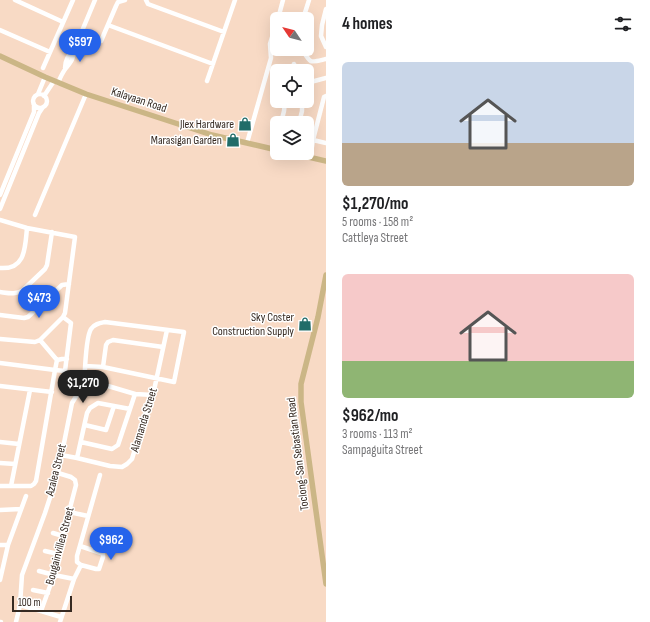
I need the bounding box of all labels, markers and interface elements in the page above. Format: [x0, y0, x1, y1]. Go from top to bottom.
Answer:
north arrow [270, 12, 314, 56]
map controls [270, 12, 314, 160]
icon: filters [612, 13, 634, 35]
text: 4 homes [342, 14, 393, 34]
pin: $597 [56, 29, 104, 63]
text: $597 [68, 34, 92, 50]
button: locate [270, 64, 314, 108]
street label: Kalayaan Road [109, 84, 169, 116]
icon: home [452, 88, 524, 160]
shop icon: Jlex Hardware [237, 116, 253, 132]
button: layers [270, 116, 314, 160]
place label: Jlex Hardware [179, 117, 234, 132]
shop icon: Marasigan Garden [225, 132, 241, 148]
place label: Marasigan Garden [151, 133, 222, 148]
text: $1,270/mo [342, 194, 408, 214]
text: 5 rooms · 158 m² [342, 214, 413, 230]
text: Cattleya Street [342, 230, 408, 246]
pin: $473 [15, 285, 63, 319]
text: $473 [27, 290, 51, 306]
icon: home [452, 300, 524, 372]
place label: Sky Coster Construction Supply [212, 310, 295, 339]
shop icon: Sky Coster Construction Supply [297, 316, 313, 332]
pin: $1,270 [50, 370, 116, 404]
text: $1,270 [67, 375, 99, 391]
street label: Alamanda Street [127, 386, 161, 455]
street label: Toclong-San Sebastian Road [284, 397, 312, 511]
text: $962/mo [342, 406, 398, 426]
text: 3 rooms · 113 m² [342, 426, 413, 442]
street label: Azalea Street [42, 442, 70, 499]
text: Sampaguita Street [342, 442, 423, 458]
street label: Bougainvillea Street [42, 505, 78, 587]
pin: $962 [87, 527, 135, 561]
text: $962 [99, 532, 123, 548]
scale bar [12, 594, 72, 613]
text: 100 m [18, 596, 40, 609]

